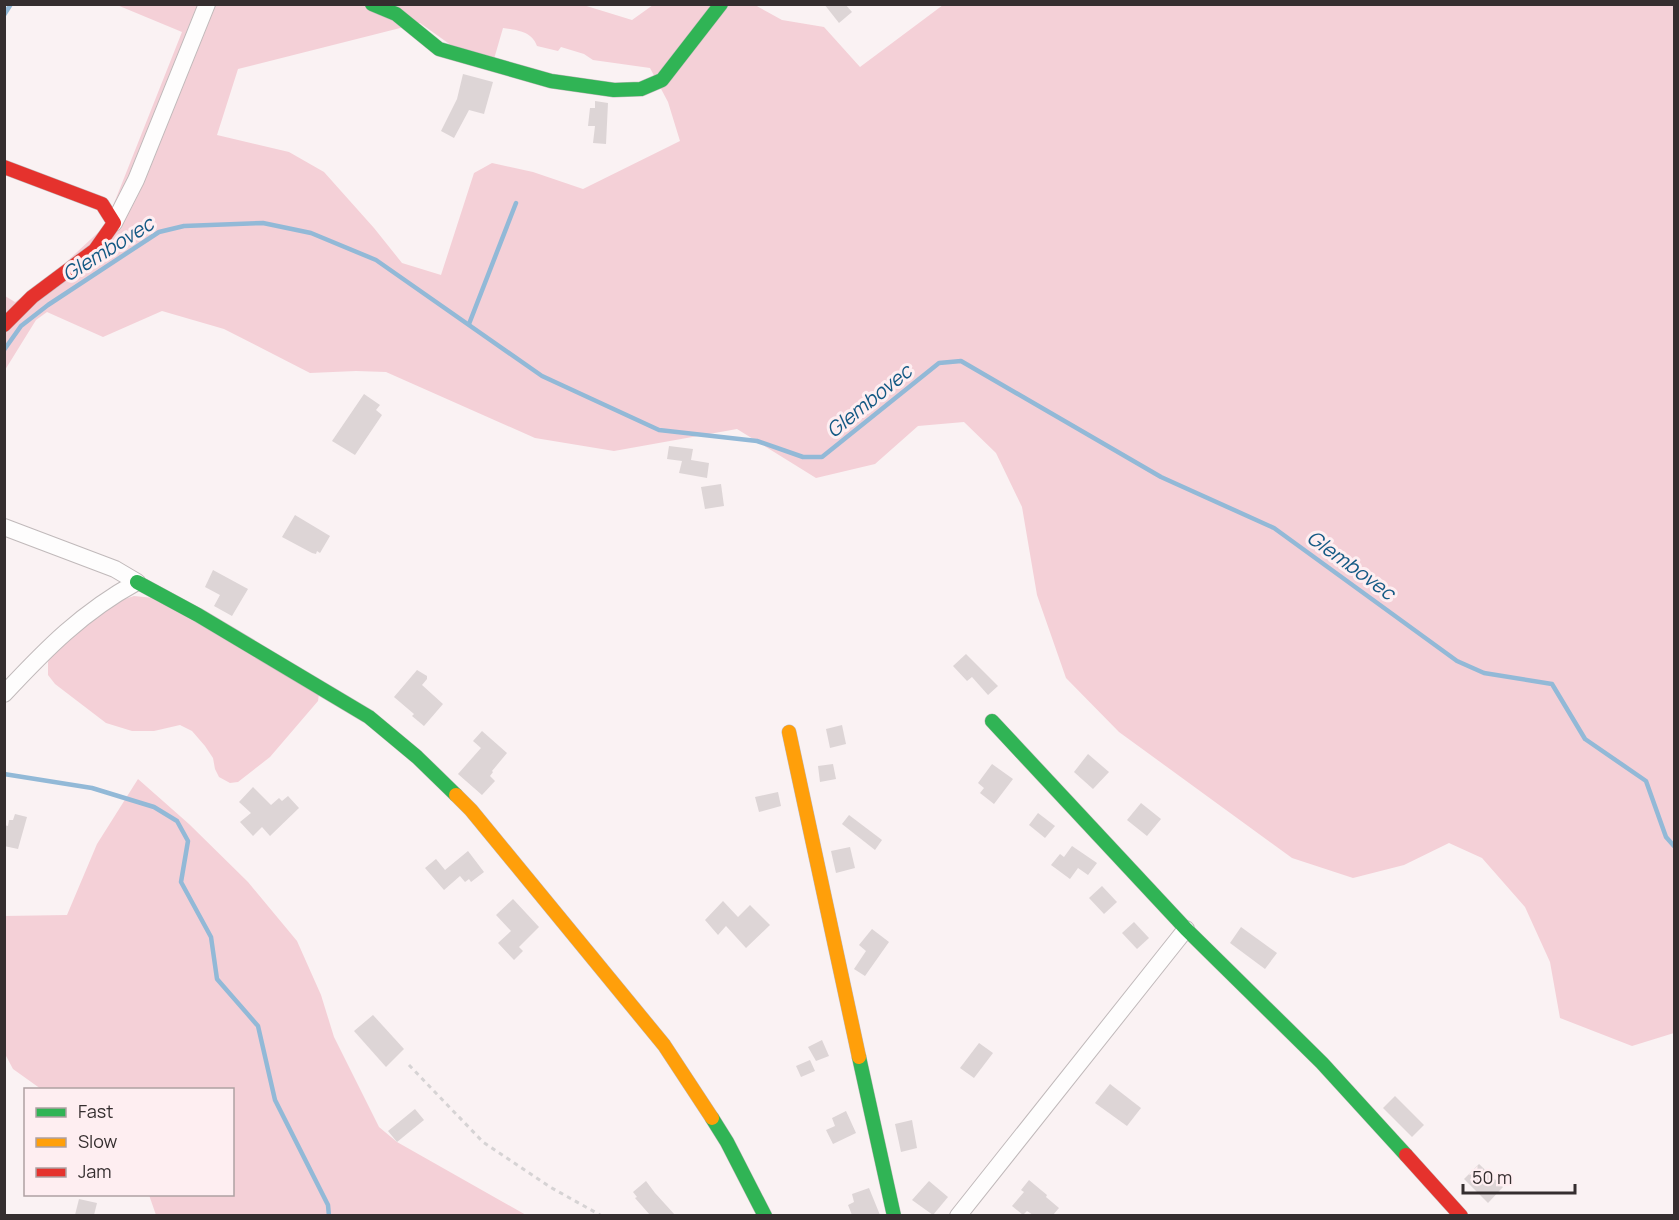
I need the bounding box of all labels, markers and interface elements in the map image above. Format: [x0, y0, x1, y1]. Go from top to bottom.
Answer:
water label: Glembovec [57, 209, 160, 287]
water label: Glembovec [820, 357, 919, 443]
water label: Glembovec [1302, 523, 1402, 607]
legend [24, 1088, 234, 1196]
text: Fast [78, 1099, 113, 1123]
text: Slow [78, 1129, 118, 1153]
scale bar [1463, 1157, 1576, 1195]
text: Jam [78, 1159, 112, 1183]
text: 50 m [1472, 1165, 1512, 1189]

